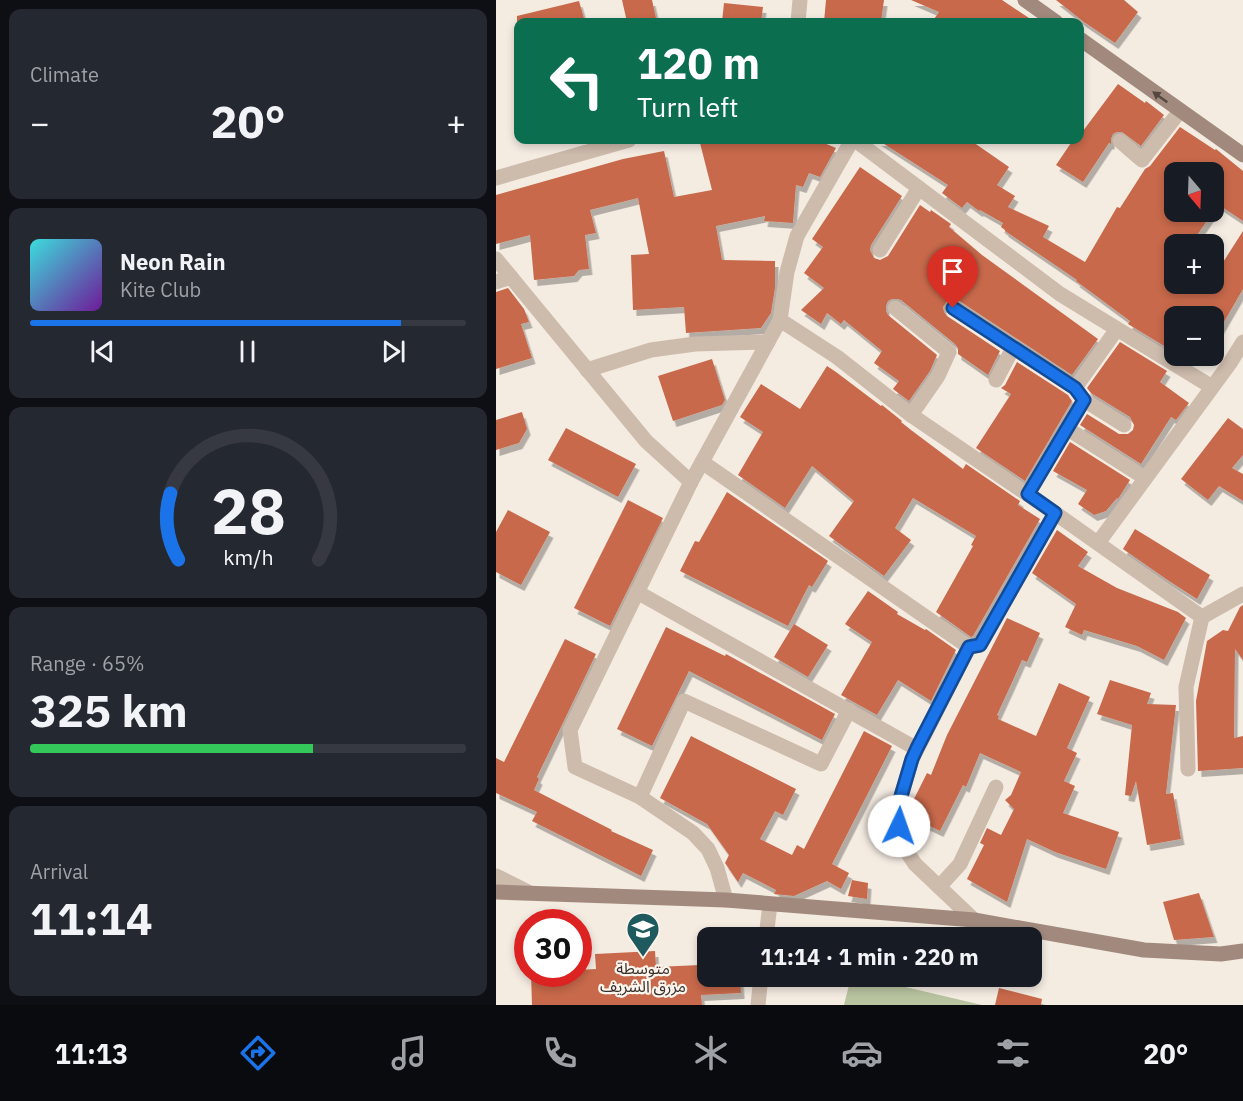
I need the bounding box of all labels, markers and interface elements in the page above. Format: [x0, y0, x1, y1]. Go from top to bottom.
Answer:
text: 120 m [637, 36, 760, 91]
icon: left [538, 42, 616, 120]
text: Climate [30, 61, 99, 88]
text: Turn left [637, 89, 738, 124]
one-way arrow [1153, 91, 1169, 103]
text: 20° [210, 92, 286, 150]
text: − [30, 101, 50, 144]
text: + [446, 101, 466, 144]
north arrow [1164, 162, 1224, 222]
map controls [1164, 162, 1224, 366]
button: + [1164, 234, 1224, 294]
pin [927, 246, 978, 308]
text: Neon Rain [120, 247, 226, 276]
icon: arrive [936, 255, 969, 288]
text: Kite Club [120, 276, 201, 303]
button: − [1164, 306, 1224, 366]
icon: previous [86, 335, 119, 368]
icon: pause [231, 335, 264, 368]
icon: next [377, 335, 410, 368]
text: 28 [211, 470, 285, 551]
text: km/h [223, 543, 273, 571]
text: Range · 65% [30, 650, 145, 677]
text: 325 km [30, 681, 188, 739]
position arrow [867, 794, 931, 858]
text: Arrival [30, 858, 88, 885]
text: 11:14 [30, 889, 153, 947]
speed limit sign: 30 [514, 909, 592, 987]
school or university icon: متوسطة مزرق الشريف [625, 911, 661, 958]
text: 11:14 · 1 min · 220 m [760, 942, 979, 971]
place label: متوسطة مزرق الشريف [600, 958, 686, 996]
icon: directions [237, 1032, 279, 1074]
icon: music [388, 1032, 430, 1074]
icon: phone [539, 1032, 581, 1074]
icon: climate [690, 1032, 732, 1074]
icon: car [841, 1032, 883, 1074]
icon: filters [992, 1032, 1034, 1074]
text: 11:13 [55, 1036, 128, 1071]
text: 20° [1143, 1036, 1188, 1071]

